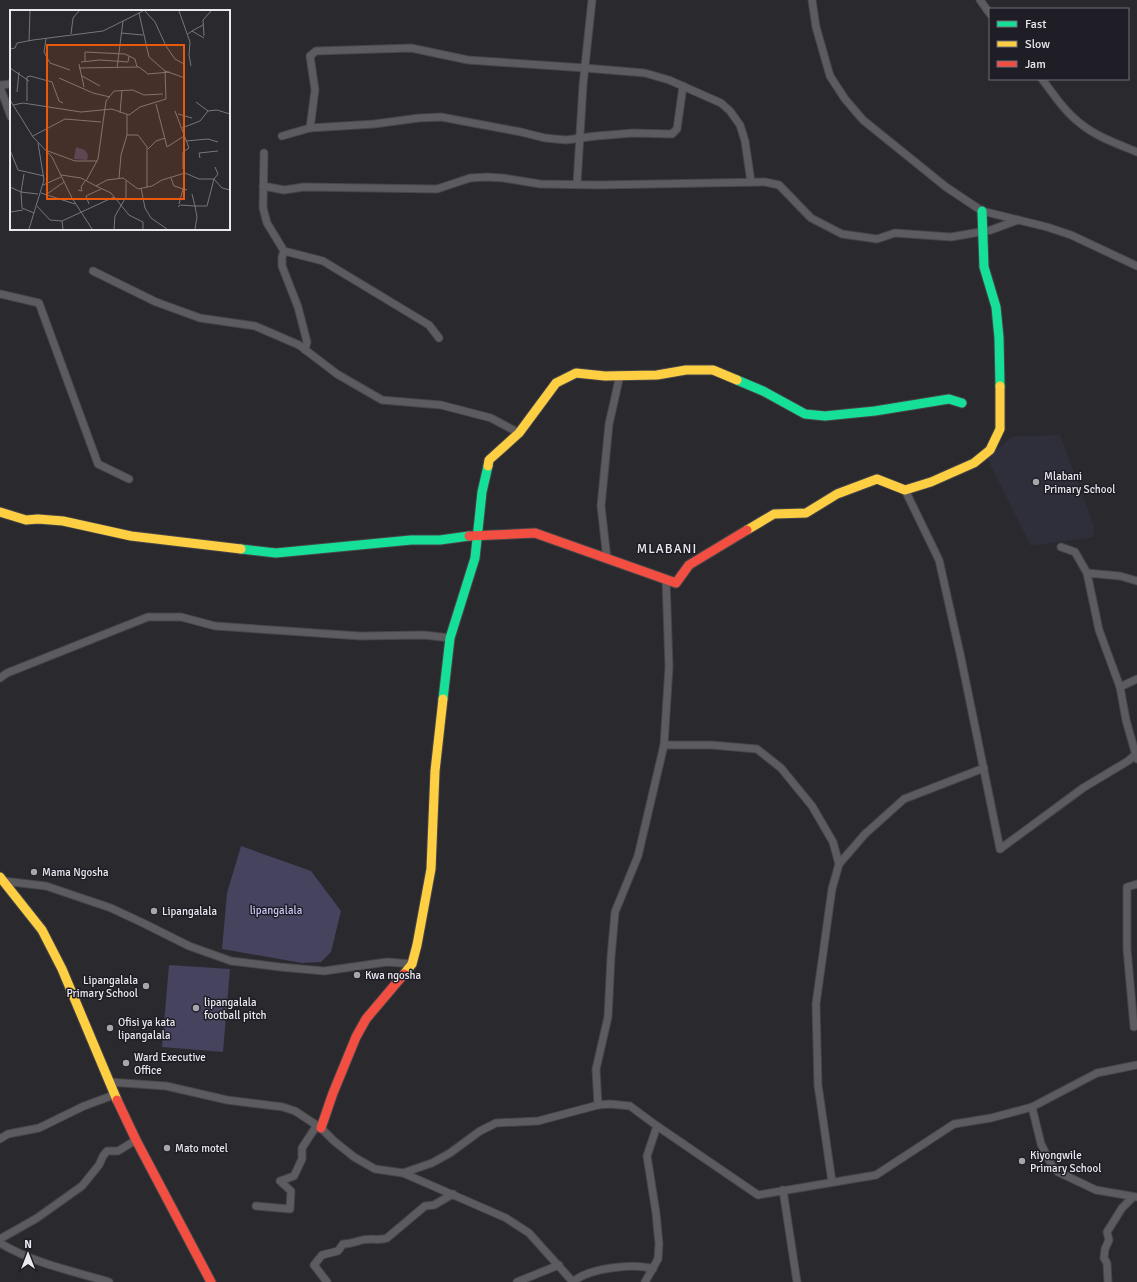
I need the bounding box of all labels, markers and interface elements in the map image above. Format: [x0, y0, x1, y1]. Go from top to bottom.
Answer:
legend [989, 8, 1129, 80]
inset map [10, 10, 230, 230]
text: Fast [1025, 17, 1046, 32]
text: Slow [1025, 37, 1050, 52]
text: Jam [1025, 57, 1046, 72]
place label: Mlabani Primary School [1044, 470, 1115, 496]
marker: Mlabani Primary School [1031, 477, 1041, 487]
district label: MLABANI [637, 541, 697, 557]
place label: Mama Ngosha [42, 866, 109, 879]
marker: Mama Ngosha [29, 867, 39, 877]
park label: lipangalala [250, 904, 303, 917]
place label: Lipangalala [162, 905, 217, 918]
marker: Lipangalala [149, 906, 159, 916]
place label: Kwa ngosha [365, 969, 421, 982]
marker: Kwa ngosha [352, 970, 362, 980]
place label: Lipangalala Primary School [67, 974, 138, 1000]
marker: Lipangalala Primary School [141, 981, 151, 991]
place label: lipangalala football pitch [204, 996, 267, 1022]
marker: lipangalala football pitch [191, 1003, 201, 1013]
place label: Ofisi ya kata lipangalala [118, 1016, 176, 1042]
marker: Ofisi ya kata lipangalala [105, 1023, 115, 1033]
place label: Ward Executive Office [134, 1051, 206, 1077]
marker: Ward Executive Office [121, 1058, 131, 1068]
place label: Mato motel [175, 1142, 228, 1155]
marker: Mato motel [162, 1143, 172, 1153]
place label: Kiyongwile Primary School [1030, 1149, 1101, 1175]
marker: Kiyongwile Primary School [1017, 1156, 1027, 1166]
north arrow [8, 1234, 48, 1274]
text: N [24, 1238, 32, 1251]

